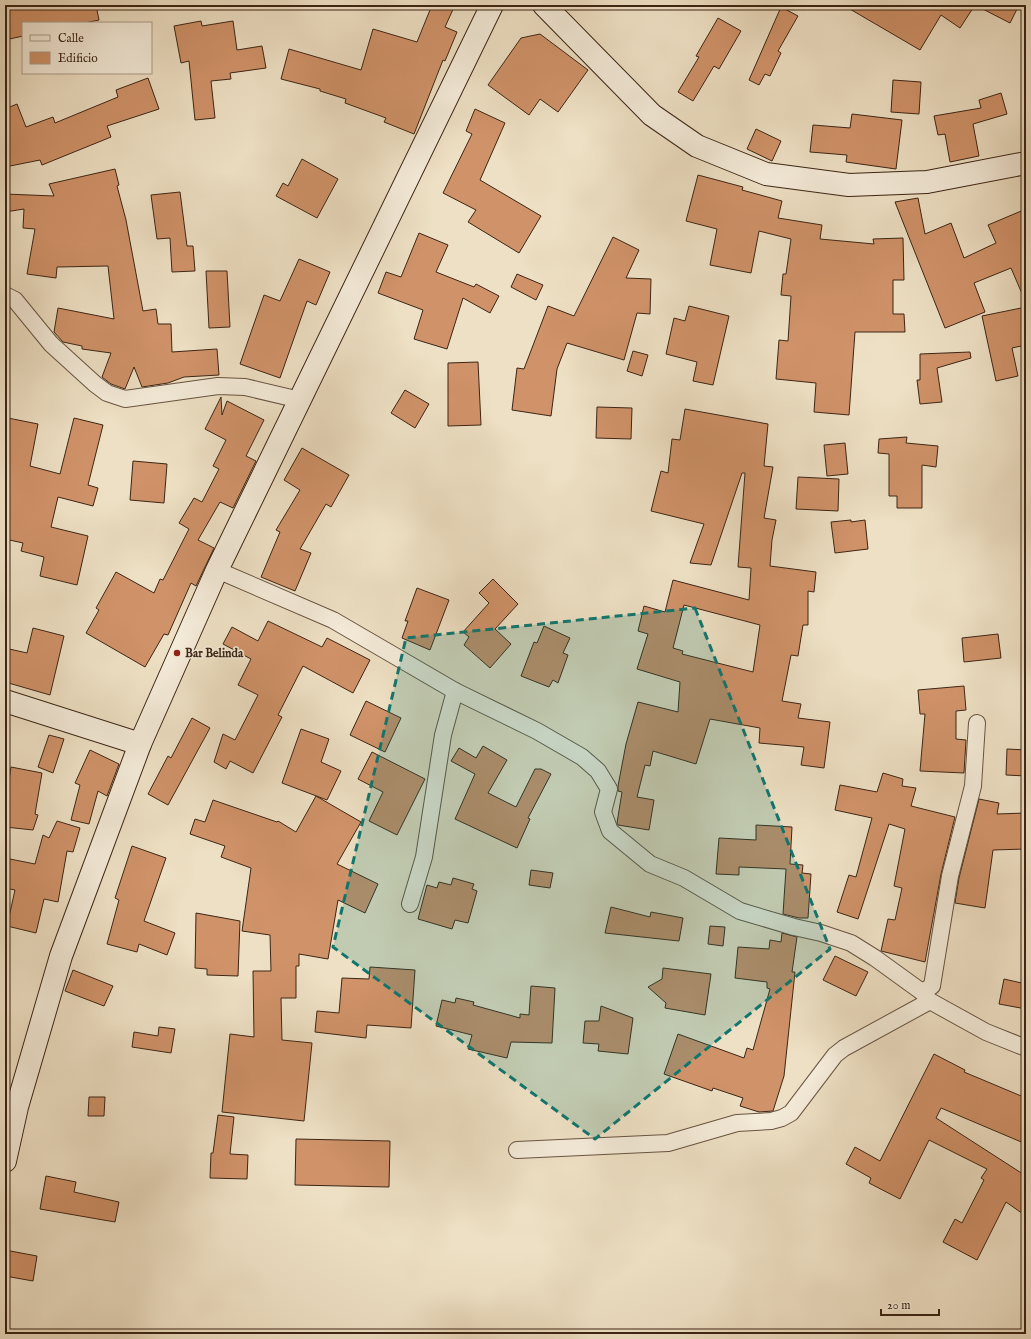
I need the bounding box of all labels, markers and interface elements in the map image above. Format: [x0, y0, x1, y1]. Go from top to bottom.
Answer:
legend [22, 22, 152, 74]
text: Calle [58, 31, 84, 46]
text: Edificio [58, 51, 98, 66]
place label: Bar Belinda [185, 646, 244, 661]
marker: Bar Belinda [172, 648, 182, 658]
scale bar [881, 1291, 939, 1317]
text: 20 m [887, 1298, 910, 1313]

